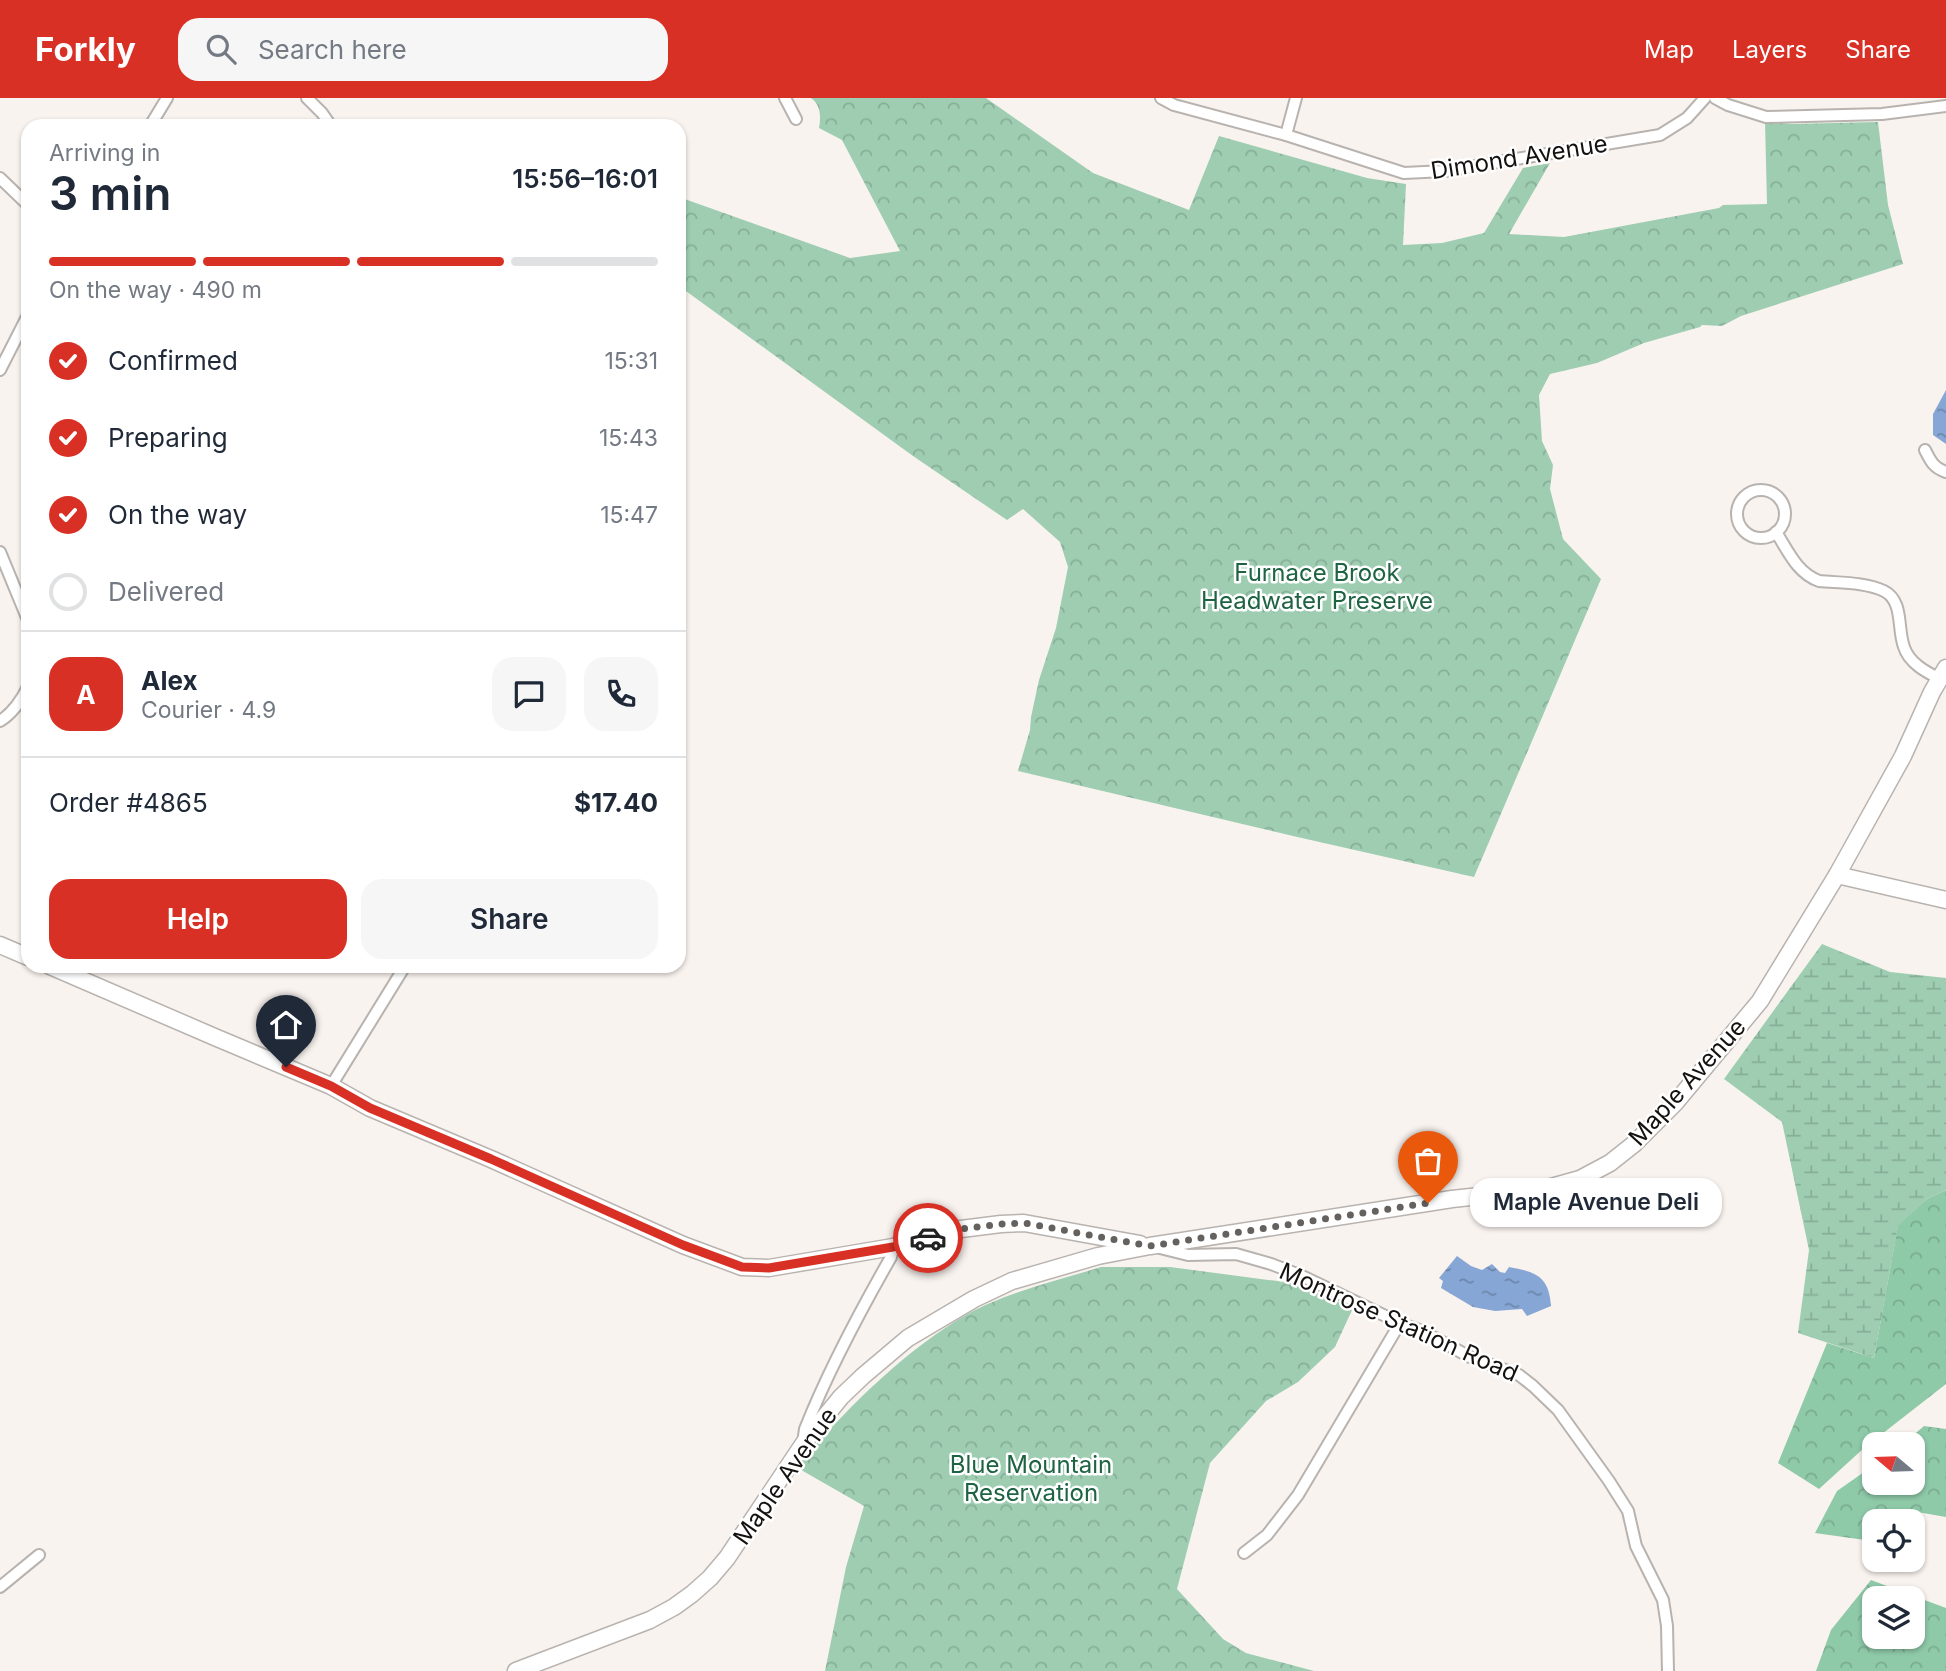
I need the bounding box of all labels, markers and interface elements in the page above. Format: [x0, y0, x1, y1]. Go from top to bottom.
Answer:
search box [178, 18, 668, 81]
text: Forkly [35, 29, 136, 69]
icon: search [202, 30, 240, 68]
text: Search here [258, 34, 407, 65]
text: Map [1644, 35, 1694, 64]
text: Layers [1732, 35, 1807, 64]
text: Share [1845, 35, 1911, 64]
street label: Dimond Avenue [1429, 129, 1609, 185]
text: Arriving in [49, 139, 160, 167]
text: 15:56–16:01 [512, 163, 658, 194]
text: 3 min [49, 165, 171, 221]
text: On the way · 490 m [49, 276, 262, 304]
icon: check [49, 342, 87, 380]
text: Confirmed [108, 345, 238, 376]
text: 15:31 [604, 347, 658, 375]
icon: check [49, 419, 87, 457]
text: Preparing [108, 422, 228, 453]
text: 15:43 [599, 424, 658, 452]
icon: check [49, 496, 87, 534]
text: On the way [108, 499, 247, 530]
text: 15:47 [600, 501, 658, 529]
park label: Furnace Brook Headwater Preserve [1201, 558, 1433, 615]
text: Delivered [108, 576, 224, 607]
button: chat [492, 657, 566, 731]
button: phone [584, 657, 658, 731]
text: Alex [141, 665, 198, 696]
text: A [76, 679, 96, 710]
text: Courier · 4.9 [141, 696, 276, 724]
text: Order #4865 [49, 787, 208, 818]
text: $17.40 [574, 787, 658, 818]
button: Help [49, 879, 347, 959]
button: Share [361, 879, 658, 959]
pin [256, 995, 316, 1067]
icon: home [267, 1006, 305, 1044]
street label: Maple Avenue [1622, 1013, 1752, 1151]
pin [1398, 1131, 1458, 1203]
icon: bag [1409, 1142, 1447, 1180]
callout: Maple Avenue Deli [1470, 1178, 1722, 1228]
text: Maple Avenue Deli [1493, 1188, 1699, 1216]
courier [893, 1203, 963, 1273]
icon: car [909, 1219, 947, 1257]
street label: Montrose Station Road [1275, 1256, 1523, 1388]
street label: Maple Avenue [727, 1402, 843, 1550]
north arrow [1862, 1432, 1925, 1494]
map controls [1862, 1432, 1925, 1649]
park label: Blue Mountain Reservation [950, 1450, 1112, 1507]
button: locate [1862, 1509, 1925, 1572]
button: layers [1862, 1586, 1925, 1649]

